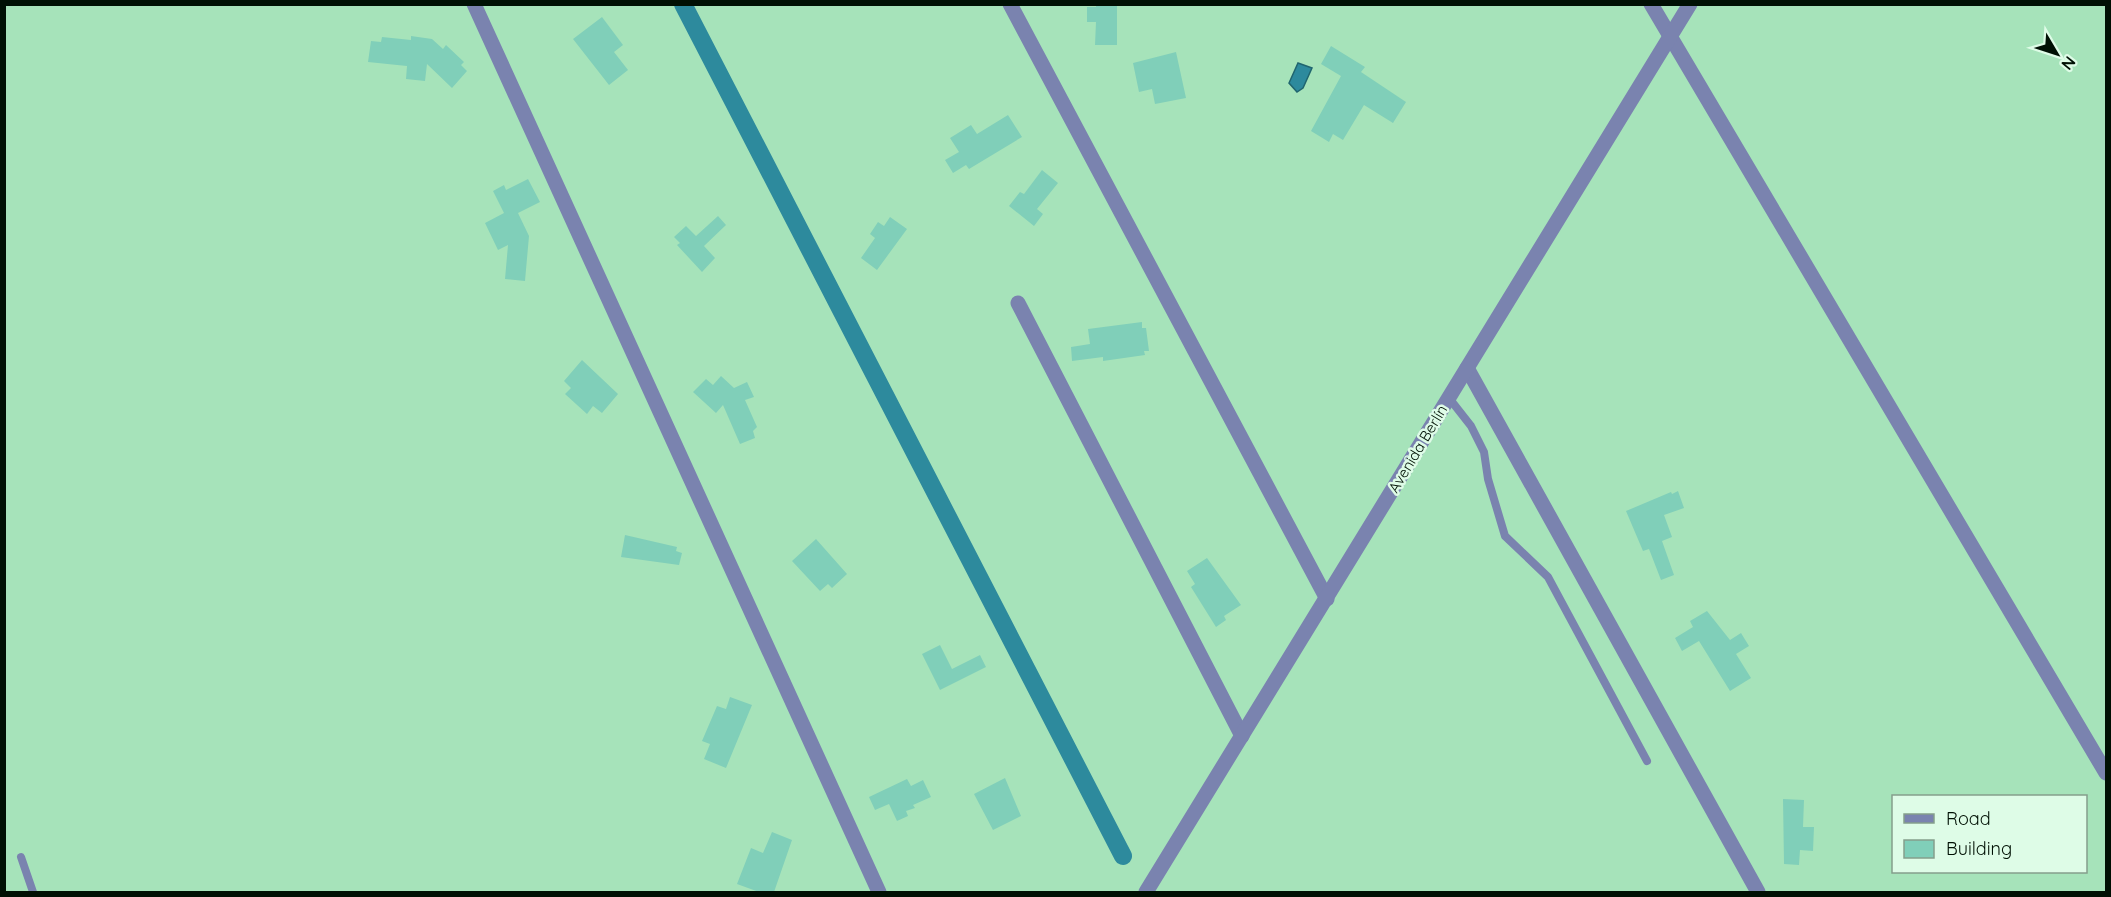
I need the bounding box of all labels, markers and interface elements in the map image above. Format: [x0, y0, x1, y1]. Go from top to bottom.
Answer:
north arrow [2027, 24, 2087, 84]
text: N [2057, 53, 2080, 74]
street label: Avenida Berlín [1384, 401, 1451, 496]
legend [1892, 795, 2087, 873]
text: Road [1946, 807, 1991, 830]
text: Building [1946, 837, 2012, 860]

